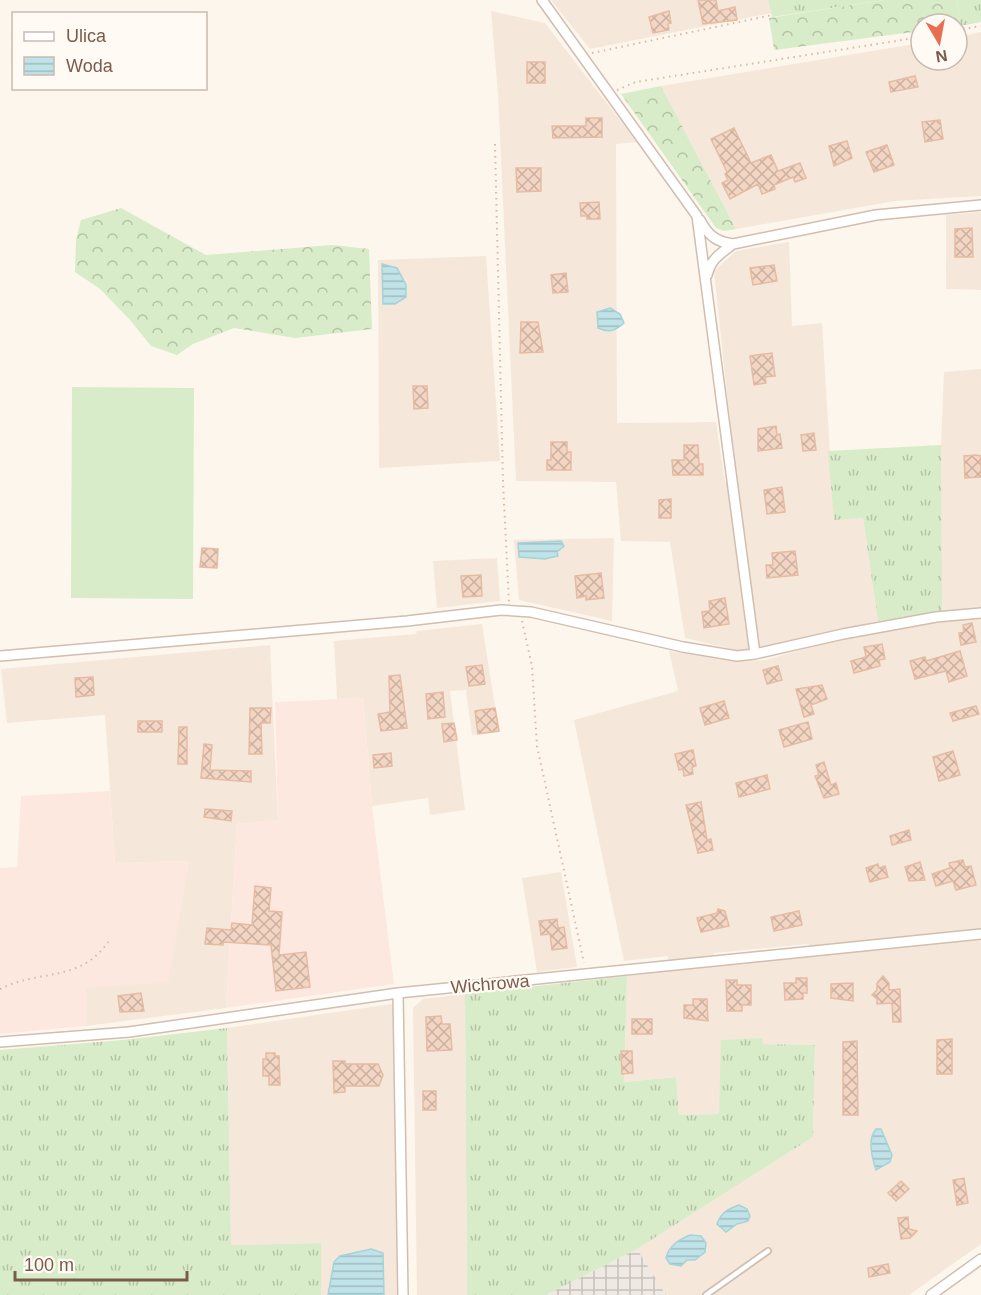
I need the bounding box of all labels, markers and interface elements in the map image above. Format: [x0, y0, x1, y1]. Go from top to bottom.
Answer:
legend [12, 12, 207, 90]
north arrow [909, 12, 969, 72]
text: Ulica [66, 26, 107, 46]
text: N [934, 47, 949, 66]
text: Woda [66, 56, 114, 76]
street label: Wichrowa [450, 971, 531, 997]
scale bar [15, 1244, 188, 1282]
text: 100 m [24, 1255, 74, 1275]

